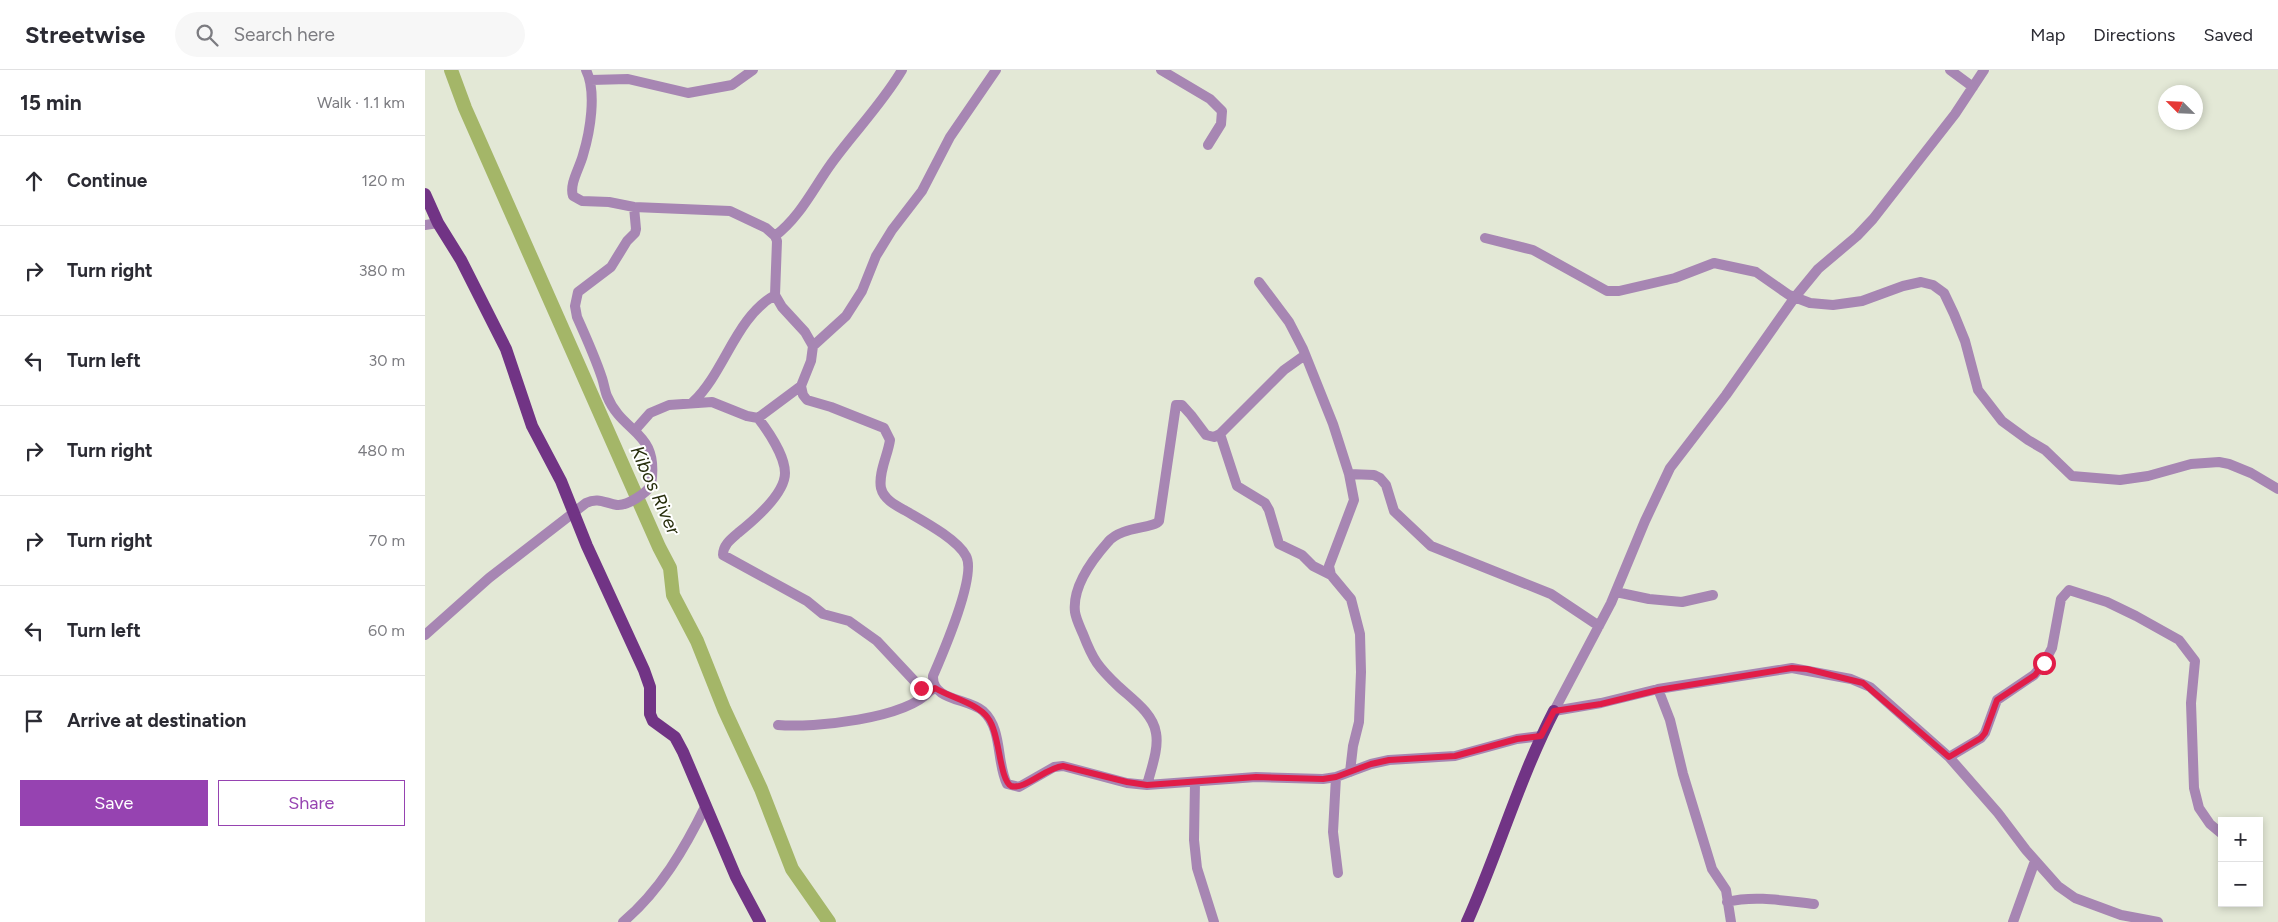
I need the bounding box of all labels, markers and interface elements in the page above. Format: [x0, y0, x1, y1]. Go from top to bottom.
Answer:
search box [175, 12, 525, 57]
text: Streetwise [25, 20, 145, 49]
icon: search [193, 21, 221, 49]
text: Search here [233, 23, 335, 46]
text: Map [2030, 24, 2065, 46]
text: Directions [2093, 24, 2175, 46]
text: Saved [2203, 24, 2253, 46]
north arrow [2158, 85, 2203, 130]
text: 15 min [20, 90, 82, 115]
text: Walk · 1.1 km [317, 93, 405, 112]
icon: ahead [20, 167, 48, 195]
text: Continue [67, 169, 147, 192]
text: 120 m [362, 171, 405, 190]
icon: right [20, 257, 48, 285]
text: Turn right [67, 259, 153, 282]
text: 380 m [359, 261, 405, 280]
icon: left [20, 347, 48, 375]
text: Turn left [67, 349, 141, 372]
text: 30 m [368, 351, 405, 370]
icon: right [20, 437, 48, 465]
text: Turn right [67, 439, 153, 462]
text: 480 m [357, 441, 405, 460]
water label: Kibos River [626, 442, 686, 539]
icon: right [20, 527, 48, 555]
text: Turn right [67, 529, 153, 552]
text: 70 m [369, 531, 405, 550]
icon: left [20, 617, 48, 645]
text: Turn left [67, 619, 141, 642]
text: 60 m [368, 621, 405, 640]
route start [2033, 652, 2056, 675]
route end [910, 677, 933, 700]
icon: arrive [20, 707, 48, 735]
text: Arrive at destination [67, 709, 246, 732]
button: Save [20, 780, 208, 826]
button: Share [218, 780, 405, 826]
map controls [2218, 817, 2263, 907]
button: + [2218, 817, 2263, 862]
button: − [2218, 862, 2263, 907]

